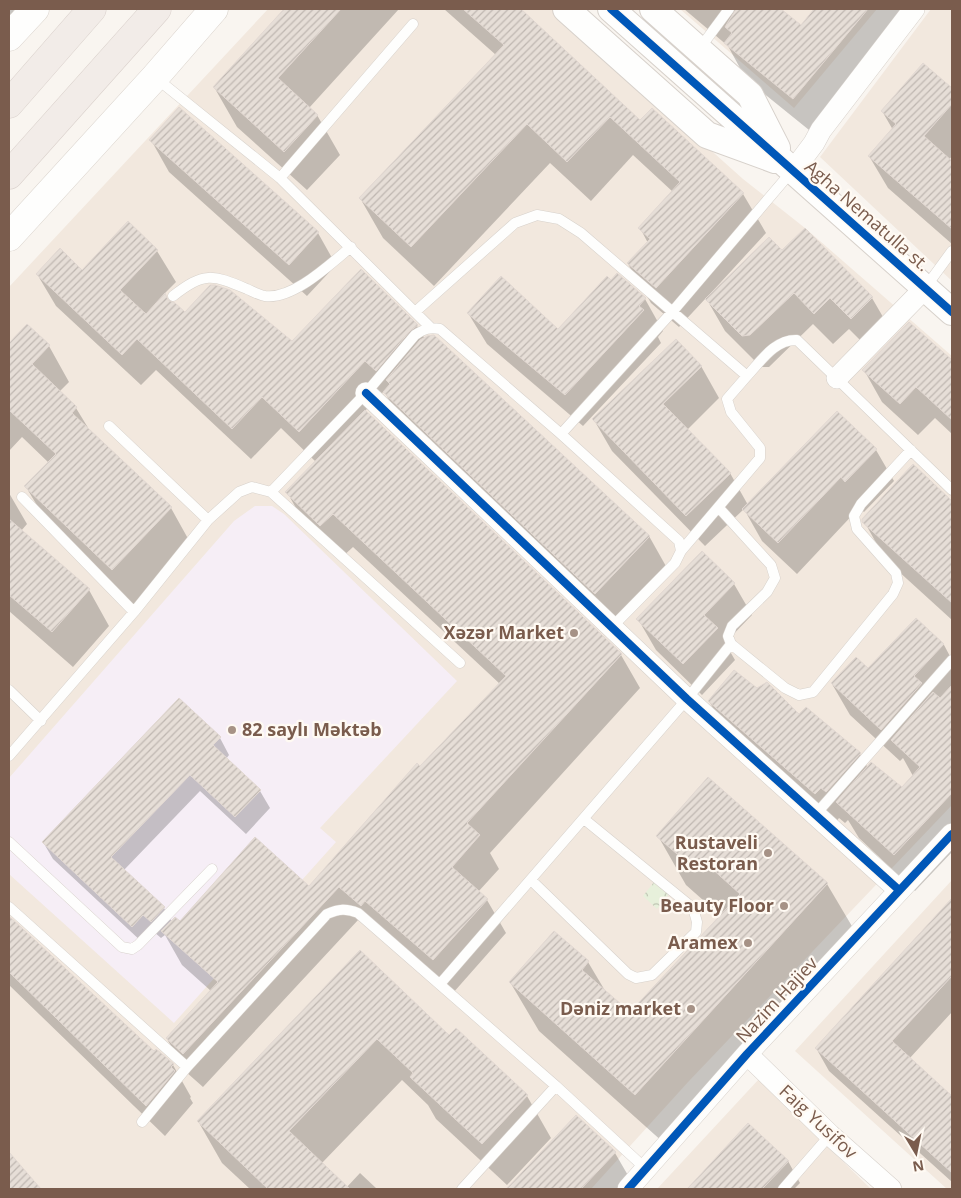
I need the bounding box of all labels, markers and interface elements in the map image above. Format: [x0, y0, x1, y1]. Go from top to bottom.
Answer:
street label: Agha Nematulla st. [800, 154, 935, 276]
place label: Xəzər Market [443, 620, 564, 644]
marker: Xəzər Market [568, 627, 580, 639]
place label: 82 saylı Məktəb [242, 717, 382, 741]
marker: 82 saylı Məktəb [226, 724, 238, 736]
place label: Rustaveli Restoran [675, 830, 758, 875]
marker: Rustaveli Restoran [762, 847, 774, 859]
place label: Beauty Floor [660, 893, 774, 917]
marker: Beauty Floor [778, 900, 790, 912]
place label: Aramex [668, 930, 739, 954]
marker: Aramex [742, 937, 754, 949]
street label: Nazim Hajiev [730, 951, 822, 1047]
place label: Dəniz market [560, 996, 681, 1020]
marker: Dəniz market [685, 1003, 697, 1015]
street label: Faig Yusifov [775, 1079, 863, 1164]
north arrow [891, 1128, 941, 1178]
text: N [911, 1156, 926, 1177]

